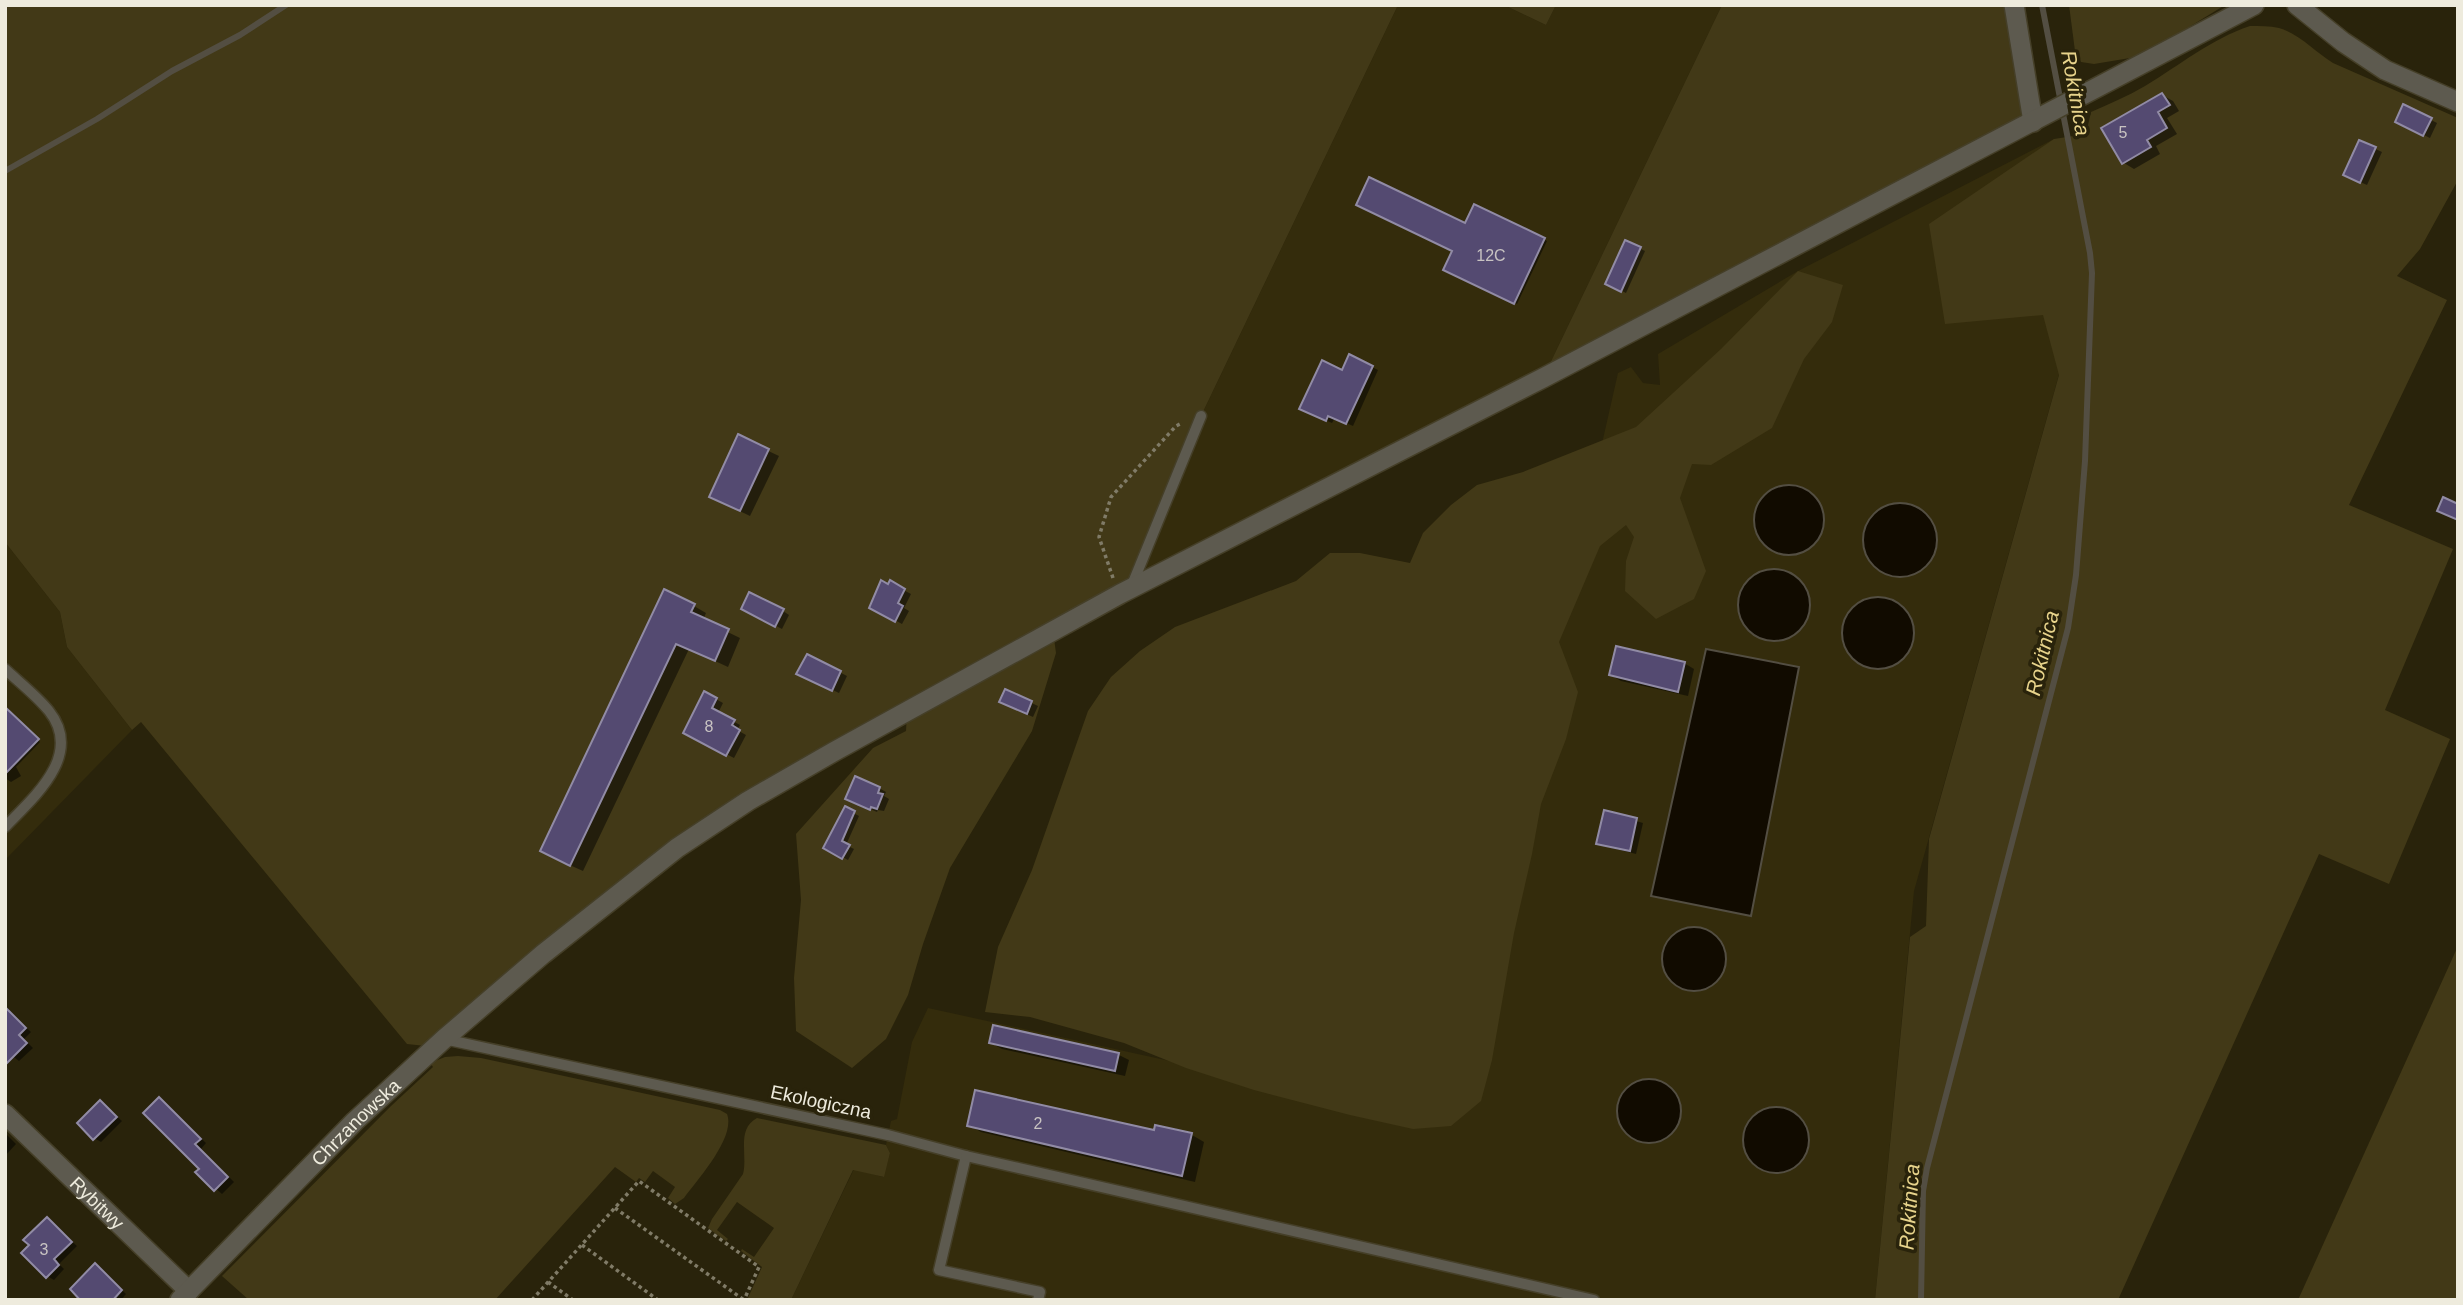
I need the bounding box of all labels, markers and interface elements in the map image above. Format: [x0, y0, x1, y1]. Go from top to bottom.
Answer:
water label: Rokitnica [2057, 48, 2095, 138]
house number: 5 [2119, 124, 2128, 141]
house number: 12C [1476, 247, 1506, 264]
water label: Rokitnica [2021, 608, 2063, 698]
house number: 8 [705, 718, 714, 735]
street label: Chrzanowska [307, 1074, 405, 1170]
street label: Ekologiczna [769, 1081, 874, 1123]
house number: 2 [1034, 1115, 1043, 1132]
water label: Rokitnica [1895, 1163, 1923, 1251]
street label: Rybitwy [66, 1172, 129, 1234]
house number: 3 [40, 1241, 49, 1258]

